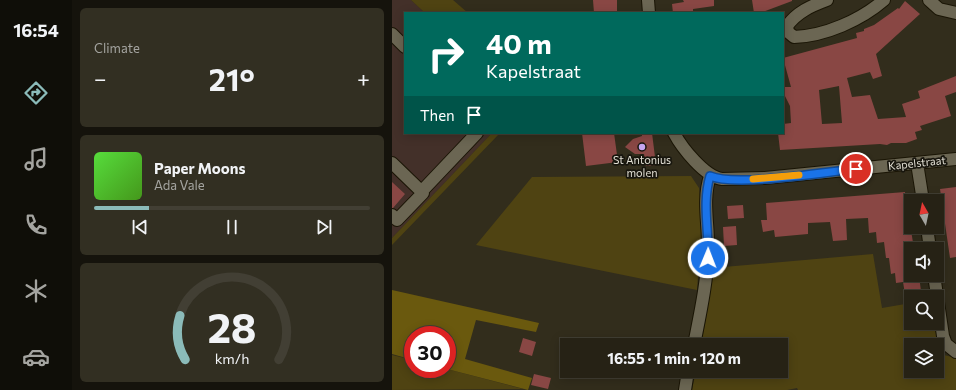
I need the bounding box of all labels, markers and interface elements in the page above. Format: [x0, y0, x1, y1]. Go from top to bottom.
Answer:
text: 16:54 [13, 19, 59, 41]
text: 40 m [486, 26, 552, 60]
icon: right [420, 28, 472, 80]
text: Climate [94, 40, 140, 56]
text: 21° [209, 60, 255, 97]
text: Kapelstraat [486, 60, 581, 82]
text: − [94, 65, 107, 92]
text: + [357, 65, 370, 92]
icon: directions [22, 79, 50, 107]
icon: arrive [463, 104, 485, 126]
text: Then [420, 106, 455, 124]
marker: St Antonius molen [637, 142, 647, 152]
icon: music [22, 145, 50, 173]
pin [839, 152, 873, 186]
place label: St Antonius molen [613, 153, 671, 179]
street label: Kapelstraat [887, 153, 947, 172]
icon: arrive [845, 158, 867, 180]
text: Paper Moons [154, 159, 245, 177]
text: Ada Vale [154, 177, 205, 193]
north arrow [904, 194, 944, 234]
map controls [904, 194, 944, 378]
icon: phone [22, 211, 50, 239]
icon: previous [129, 216, 151, 238]
icon: pause [221, 216, 243, 238]
icon: next [313, 216, 335, 238]
position arrow [687, 237, 729, 279]
button: sound [904, 242, 944, 282]
icon: climate [22, 277, 50, 305]
button: search [904, 290, 944, 330]
text: 28 [207, 301, 257, 352]
speed limit sign: 30 [404, 326, 456, 378]
button: layers [904, 338, 944, 378]
icon: car [22, 343, 50, 371]
text: km/h [215, 349, 249, 367]
text: 16:55 · 1 min · 120 m [607, 349, 741, 367]

